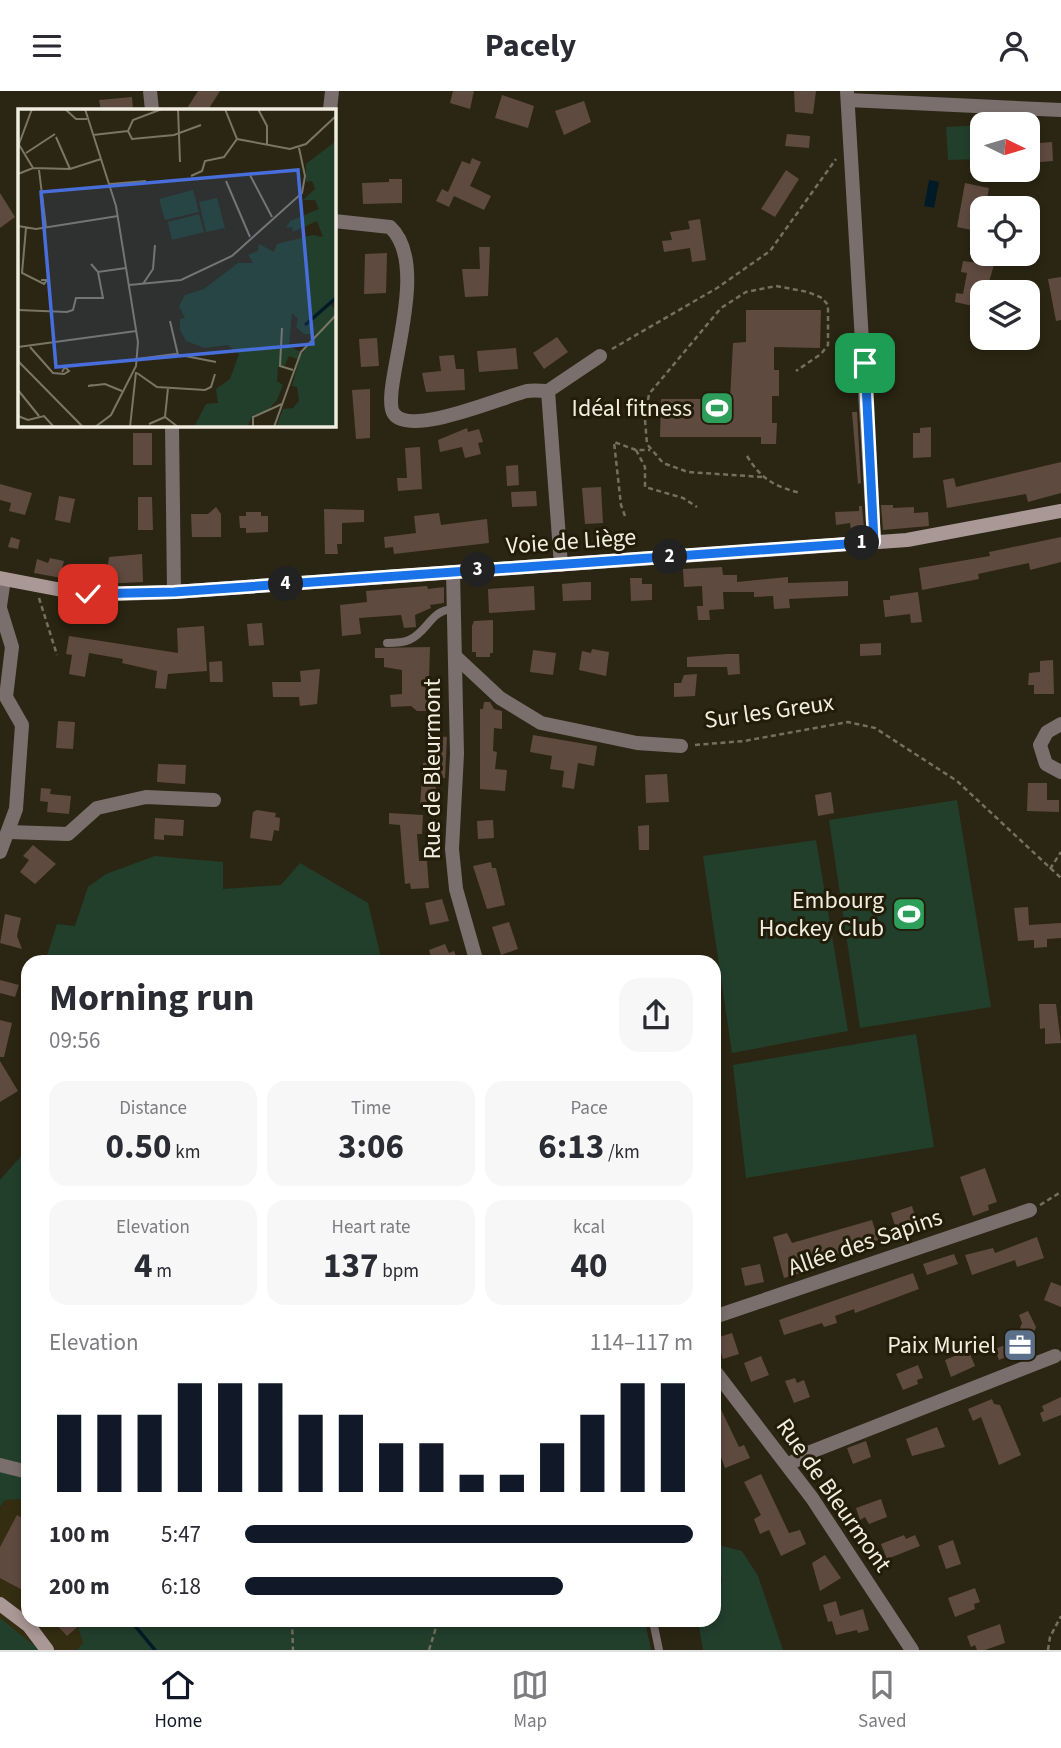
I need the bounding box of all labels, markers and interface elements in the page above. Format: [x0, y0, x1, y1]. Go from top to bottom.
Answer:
text: Pacely [485, 23, 576, 69]
icon: menu [28, 27, 66, 65]
icon: person [995, 27, 1033, 65]
inset map [18, 109, 336, 427]
north arrow [970, 112, 1040, 182]
map controls [970, 112, 1040, 350]
button: locate [970, 196, 1040, 266]
button: layers [970, 280, 1040, 350]
pin [835, 333, 895, 393]
icon: arrive [846, 344, 884, 382]
sports icon: Idéal fitness [698, 389, 736, 427]
place label: Idéal fitness [572, 391, 692, 426]
street label: Voie de Liège [505, 519, 637, 564]
pin: 1 [844, 525, 880, 561]
text: 1 [856, 529, 867, 556]
pin: 2 [652, 539, 688, 575]
text: 2 [664, 543, 675, 570]
pin: 3 [461, 553, 496, 587]
text: 3 [472, 556, 483, 583]
pin [58, 564, 118, 624]
pin: 4 [268, 567, 304, 601]
text: 4 [280, 570, 291, 597]
icon: check [69, 575, 107, 613]
street label: Rue de Bleurmont [415, 678, 450, 860]
street label: Sur les Greux [702, 685, 836, 738]
place label: Embourg Hockey Club [759, 883, 884, 946]
sports icon: Embourg Hockey Club [890, 895, 928, 933]
text: Morning run [49, 971, 254, 1025]
button: share [619, 978, 693, 1052]
text: 09:56 [49, 1024, 100, 1057]
text: Distance [119, 1095, 187, 1122]
text: Time [351, 1095, 391, 1122]
text: Pace [570, 1095, 608, 1122]
text: 0.50 [106, 1122, 171, 1172]
text: 3:06 [338, 1122, 404, 1172]
text: 6:13 [538, 1122, 604, 1172]
text: km [171, 1139, 200, 1166]
text: /km [604, 1139, 640, 1166]
street label: Allée des Sapins [783, 1200, 947, 1285]
text: Elevation [116, 1214, 190, 1241]
text: Heart rate [332, 1214, 411, 1241]
text: kcal [573, 1214, 605, 1241]
text: 4 [134, 1241, 152, 1291]
text: 137 [323, 1241, 378, 1291]
text: 40 [571, 1241, 607, 1291]
text: m [152, 1258, 172, 1285]
text: bpm [378, 1258, 419, 1285]
text: Elevation [49, 1326, 139, 1359]
text: 114–117 m [590, 1326, 693, 1359]
office icon: Paix Muriel [1001, 1326, 1039, 1364]
place label: Paix Muriel [887, 1328, 996, 1363]
street label: Rue de Bleurmont [767, 1411, 900, 1580]
text: 100 m [49, 1518, 110, 1551]
text: 5:47 [161, 1518, 201, 1551]
text: 200 m [49, 1570, 110, 1603]
text: 6:18 [161, 1570, 201, 1603]
tab: Home [154, 1666, 202, 1735]
tab: Map [511, 1666, 549, 1735]
tab: Saved [858, 1666, 907, 1735]

